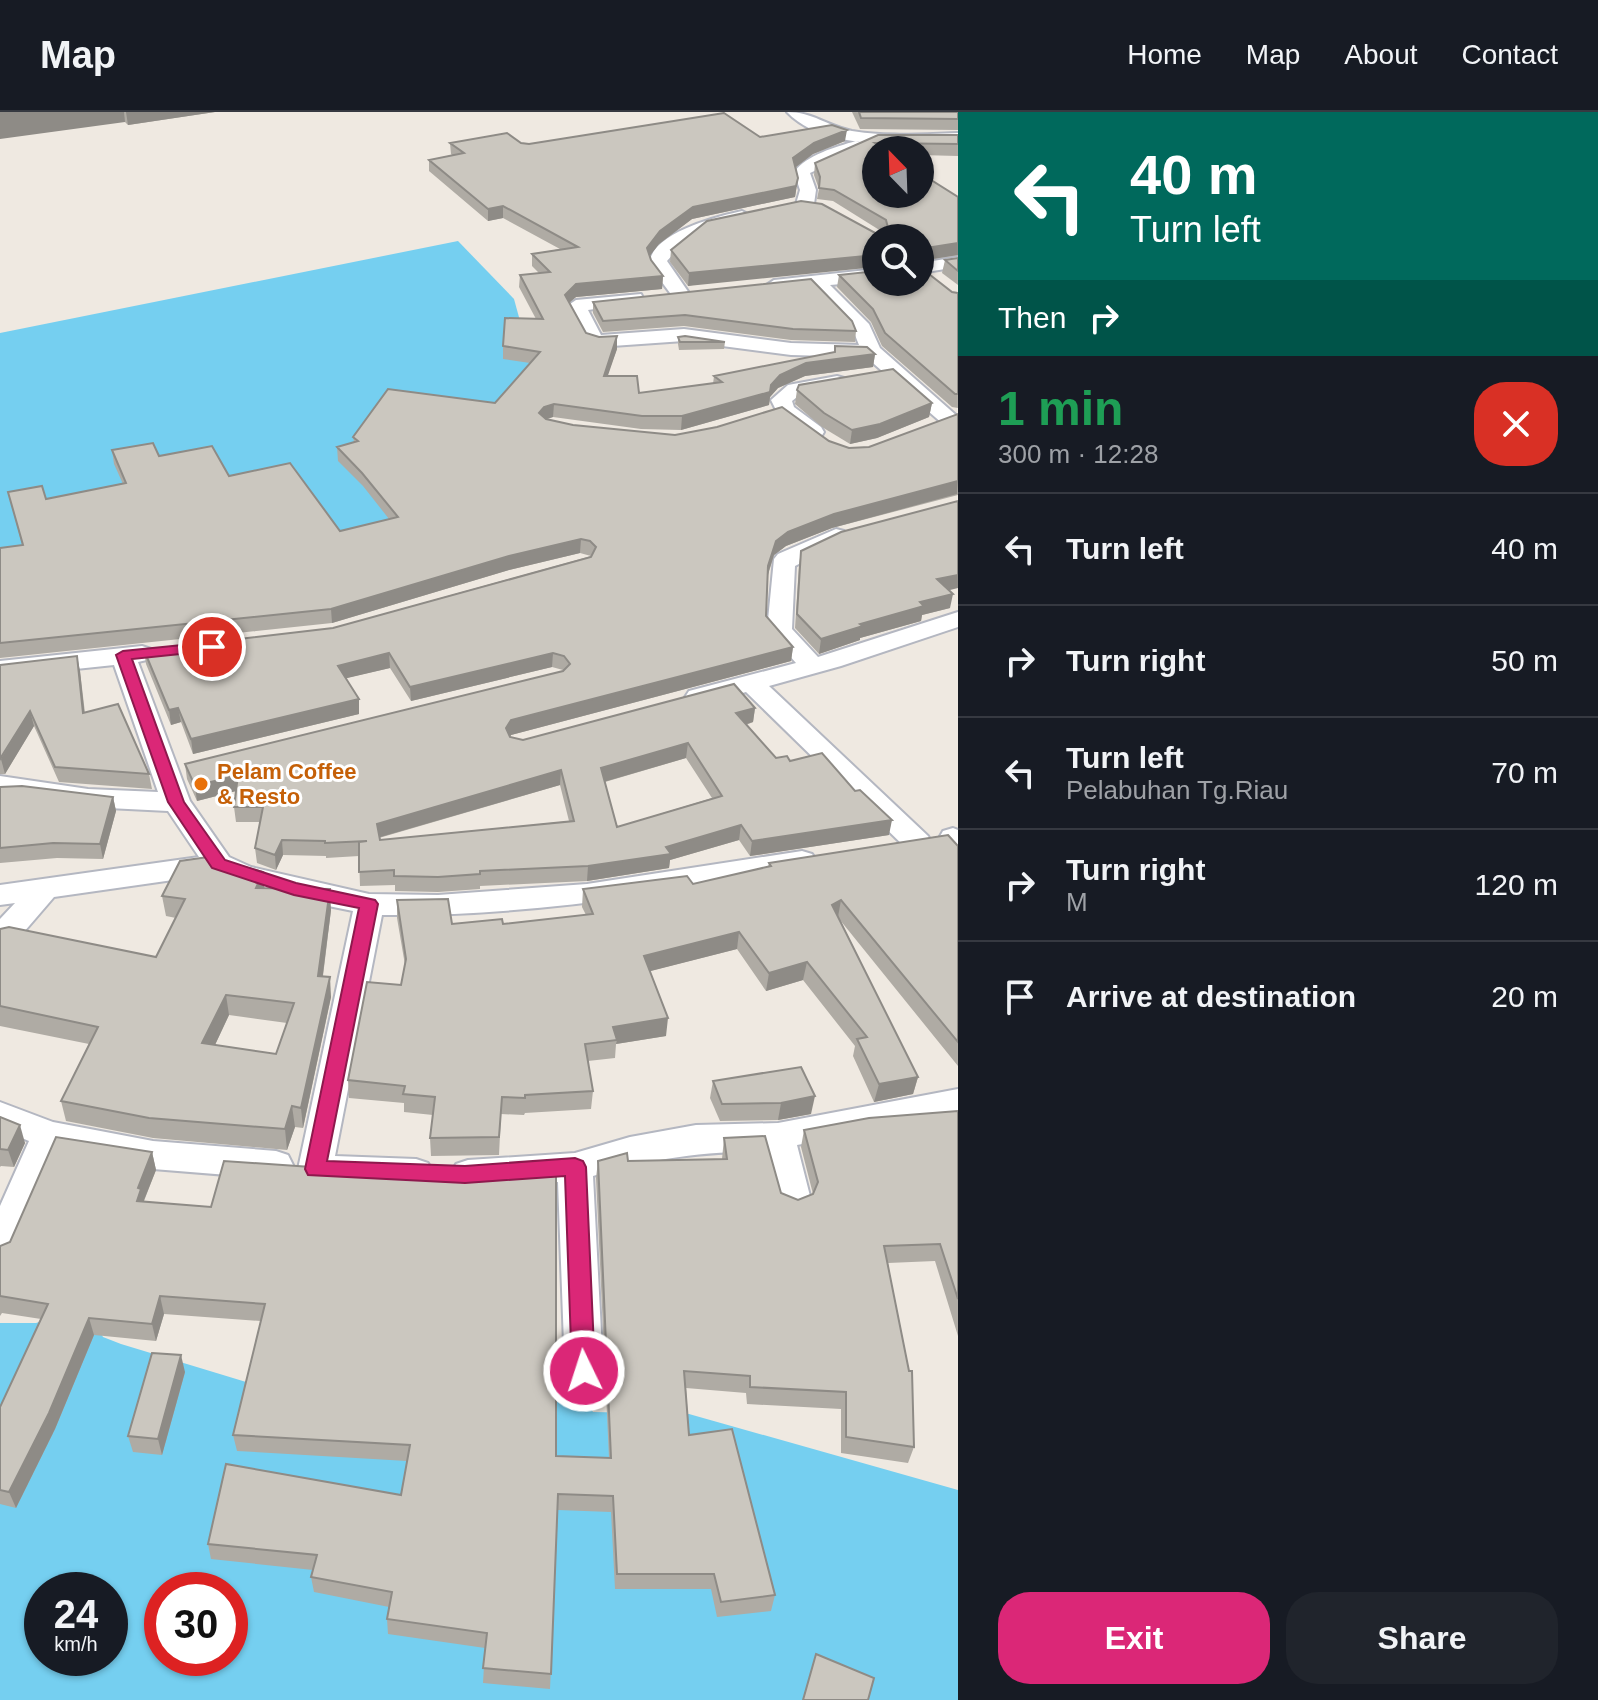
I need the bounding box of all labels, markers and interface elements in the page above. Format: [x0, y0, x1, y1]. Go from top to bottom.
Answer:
text: Map [40, 34, 116, 76]
text: Home [1127, 39, 1202, 70]
text: Map [1246, 39, 1300, 70]
text: About [1344, 39, 1418, 70]
text: Contact [1462, 39, 1558, 70]
north arrow [862, 136, 934, 208]
map controls [862, 136, 934, 296]
text: 40 m [1130, 143, 1258, 206]
icon: left [998, 144, 1102, 248]
text: Turn left [1130, 209, 1261, 250]
button: search [862, 224, 934, 296]
icon: right [1082, 296, 1126, 340]
text: Then [998, 301, 1066, 334]
text: 1 min [998, 382, 1123, 435]
button: close [1474, 382, 1558, 466]
text: 300 m · 12:28 [998, 439, 1158, 469]
icon: left [998, 527, 1042, 571]
text: Turn left [1066, 532, 1184, 565]
text: 40 m [1491, 532, 1558, 565]
pin [178, 613, 246, 681]
icon: arrive [190, 625, 234, 669]
icon: right [998, 639, 1042, 683]
text: Turn right [1066, 644, 1205, 677]
text: 50 m [1491, 644, 1558, 677]
text: Turn left [1066, 741, 1184, 774]
icon: left [998, 751, 1042, 795]
text: 70 m [1491, 756, 1558, 789]
place label: Pelam Coffee & Resto [217, 759, 356, 809]
marker: Pelam Coffee & Resto [192, 775, 210, 793]
text: Pelabuhan Tg.Riau [1066, 775, 1288, 805]
text: Turn right [1066, 853, 1205, 886]
icon: right [998, 863, 1042, 907]
text: 120 m [1475, 868, 1558, 901]
text: M [1066, 887, 1088, 917]
icon: arrive [998, 975, 1042, 1019]
text: Arrive at destination [1066, 980, 1356, 1013]
text: 20 m [1491, 980, 1558, 1013]
position arrow [542, 1329, 626, 1413]
speed limit sign: 30 [144, 1572, 248, 1676]
text: 24 [54, 1592, 98, 1636]
button: Exit [998, 1592, 1270, 1684]
button: Share [1286, 1592, 1558, 1684]
text: km/h [54, 1633, 98, 1655]

